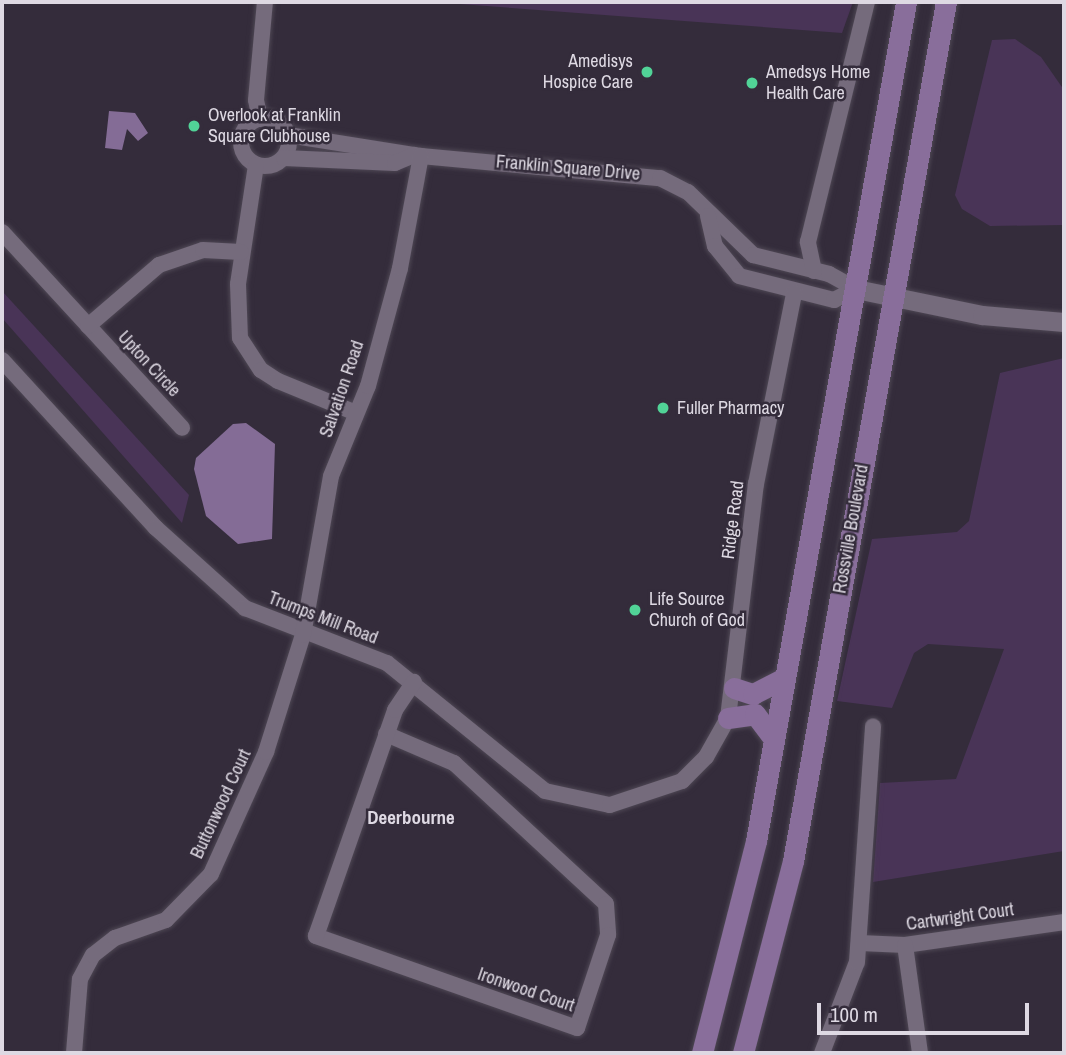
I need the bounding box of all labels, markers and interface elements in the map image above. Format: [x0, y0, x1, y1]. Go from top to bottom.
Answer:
place label: Amedisys Hospice Care [543, 51, 633, 94]
place label: Amedsys Home Health Care [766, 62, 870, 104]
marker: Amedisys Hospice Care [639, 64, 655, 80]
marker: Amedsys Home Health Care [744, 75, 760, 91]
place label: Overlook at Franklin Square Clubhouse [208, 105, 341, 148]
marker: Overlook at Franklin Square Clubhouse [186, 118, 202, 134]
street label: Franklin Square Drive [495, 151, 641, 185]
street label: Upton Circle [113, 327, 185, 401]
street label: Salvation Road [315, 338, 369, 440]
place label: Fuller Pharmacy [677, 397, 784, 419]
marker: Fuller Pharmacy [655, 400, 671, 416]
street label: Rossville Boulevard [829, 463, 873, 595]
street label: Ridge Road [717, 480, 749, 560]
street label: Trumps Mill Road [265, 587, 381, 649]
place label: Life Source Church of God [649, 589, 745, 632]
marker: Life Source Church of God [627, 602, 643, 618]
street label: Buttonwood Court [186, 746, 256, 862]
district label: Deerbourne [367, 807, 455, 829]
street label: Cartwright Court [905, 899, 1015, 935]
street label: Ironwood Court [475, 963, 577, 1017]
scale bar [821, 988, 1033, 1032]
text: 100 m [830, 1000, 878, 1029]

